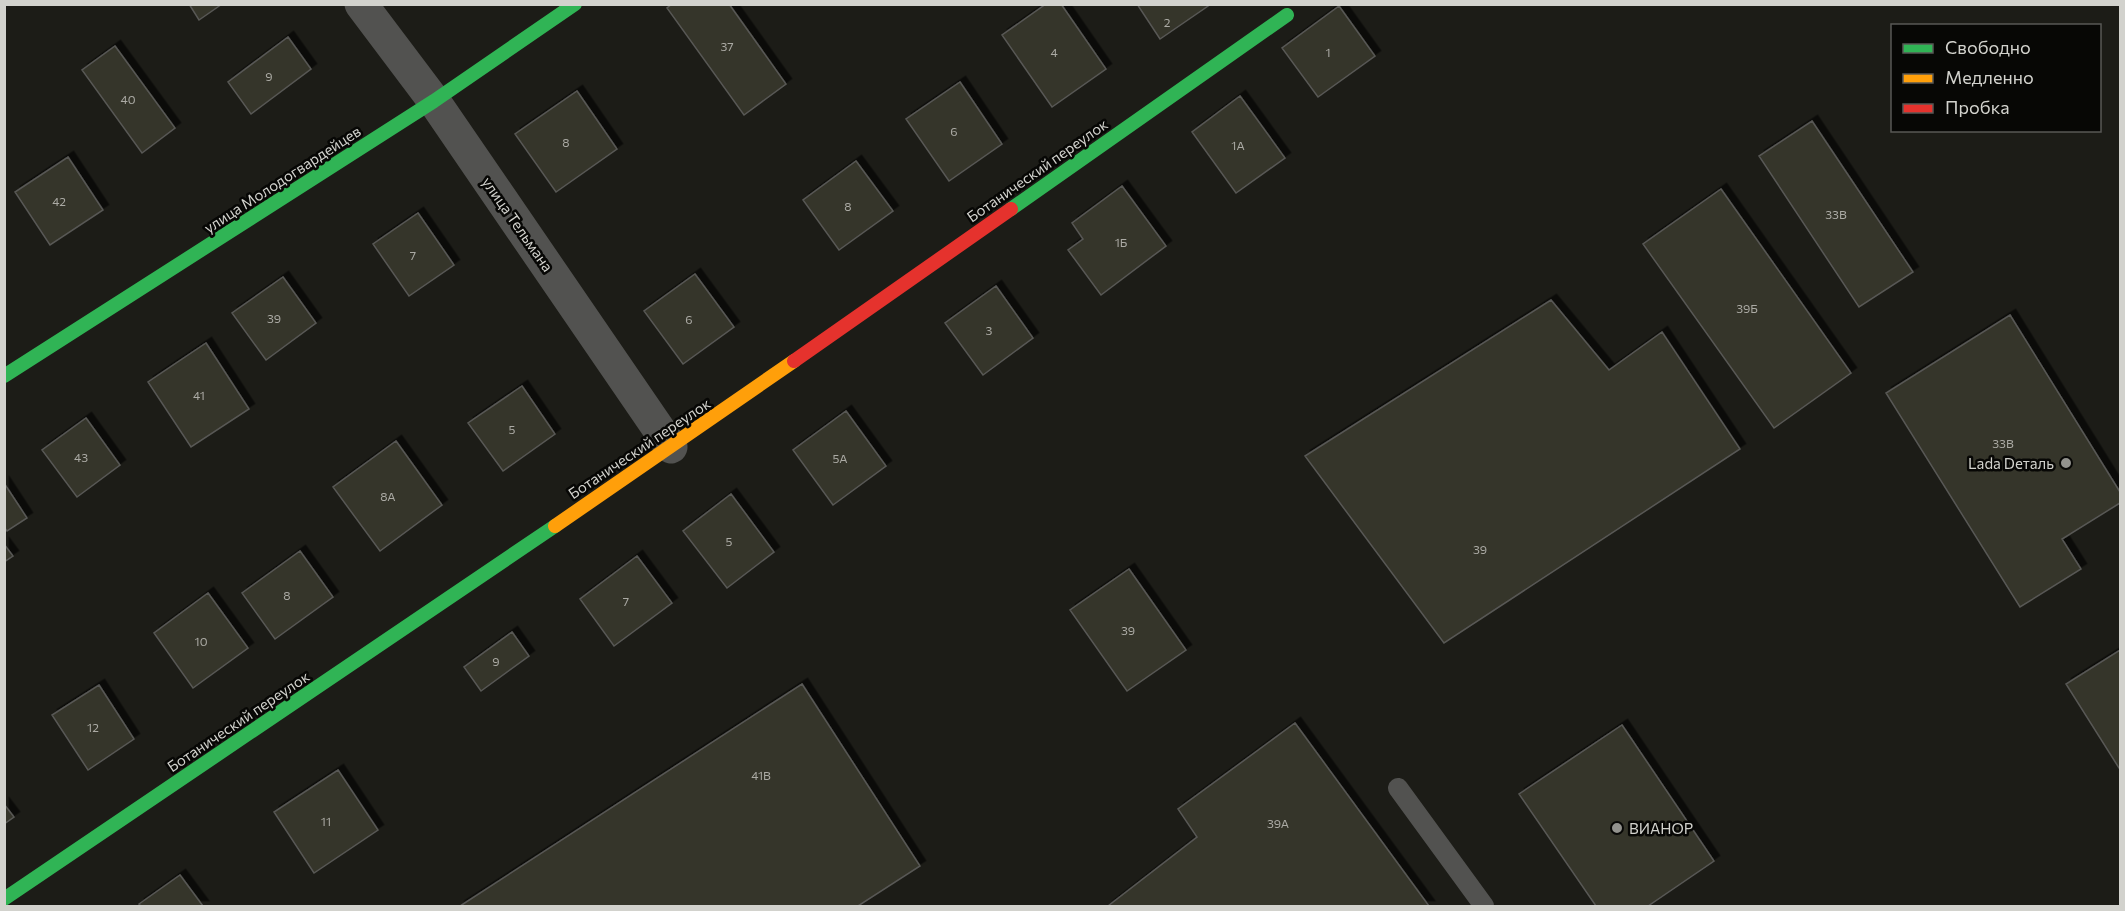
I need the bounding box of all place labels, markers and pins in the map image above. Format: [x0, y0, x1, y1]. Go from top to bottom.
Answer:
place label: Lada Dеталь [1968, 454, 2054, 472]
marker: Lada Dеталь [2059, 456, 2073, 470]
place label: ВИАНОР [1629, 819, 1693, 837]
marker: ВИАНОР [1610, 821, 1624, 835]

